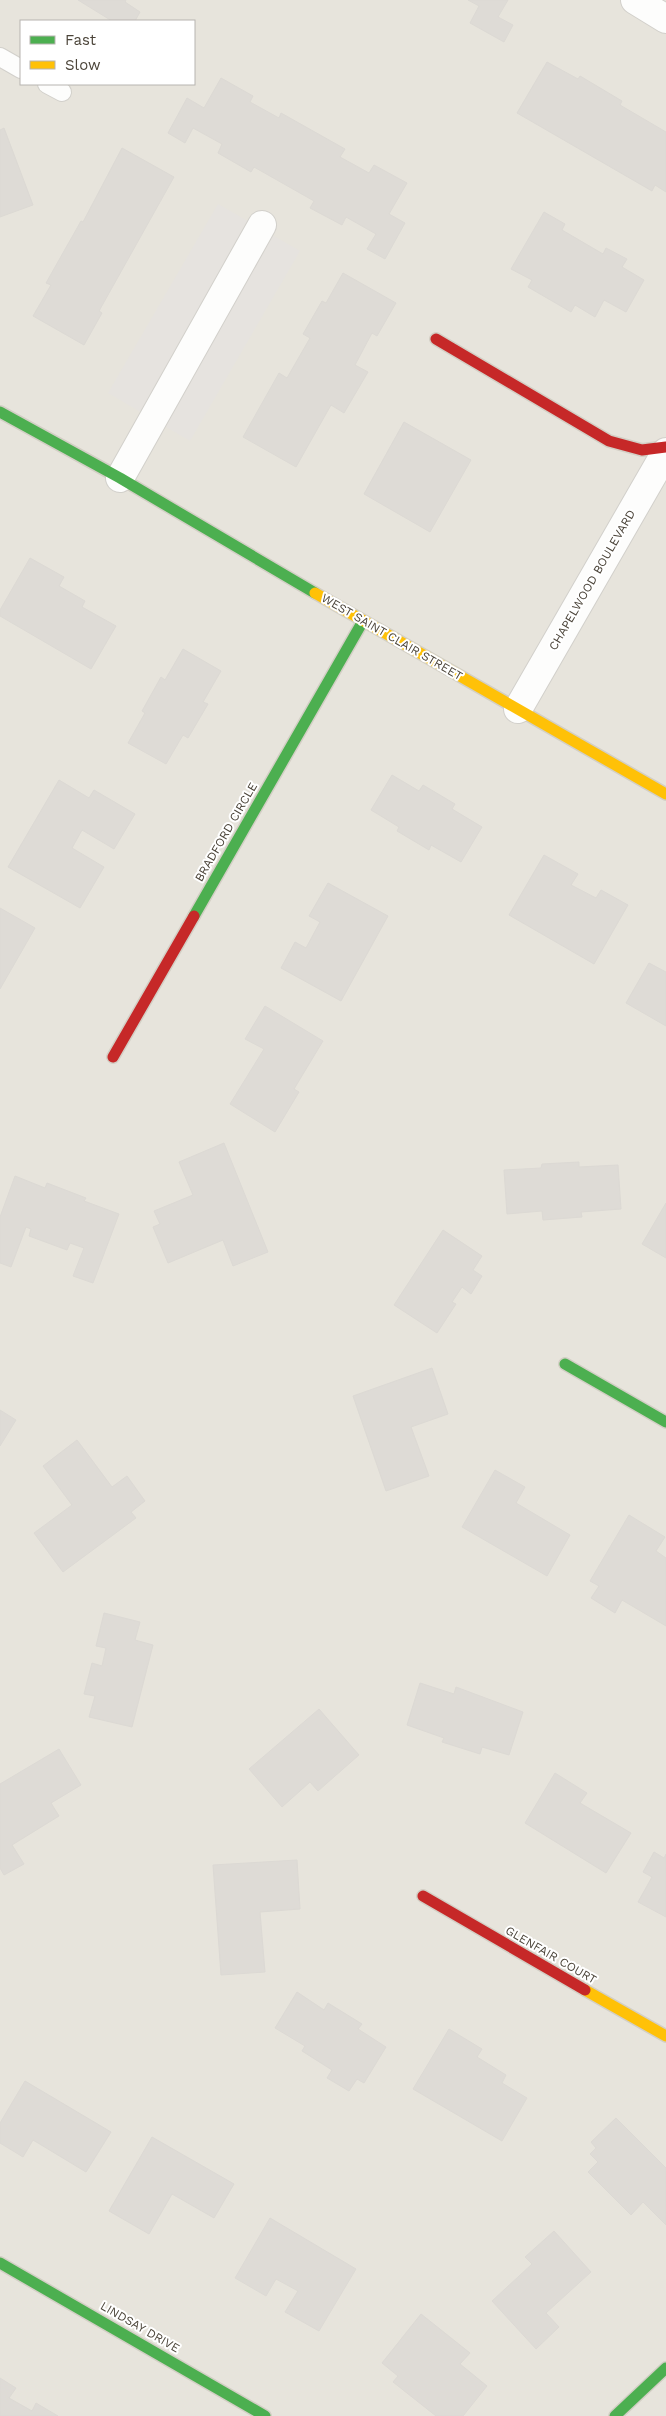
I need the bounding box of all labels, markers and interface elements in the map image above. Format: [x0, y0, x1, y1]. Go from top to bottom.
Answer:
legend [20, 20, 195, 85]
text: Fast [65, 31, 97, 49]
text: Slow [65, 56, 101, 74]
street label: CHAPELWOOD BOULEVARD [546, 507, 638, 653]
street label: WEST SAINT CLAIR STREET [319, 591, 465, 683]
street label: BRADFORD CIRCLE [192, 780, 260, 884]
street label: GLENFAIR COURT [503, 1923, 599, 1987]
street label: LINDSAY DRIVE [98, 2299, 182, 2355]

